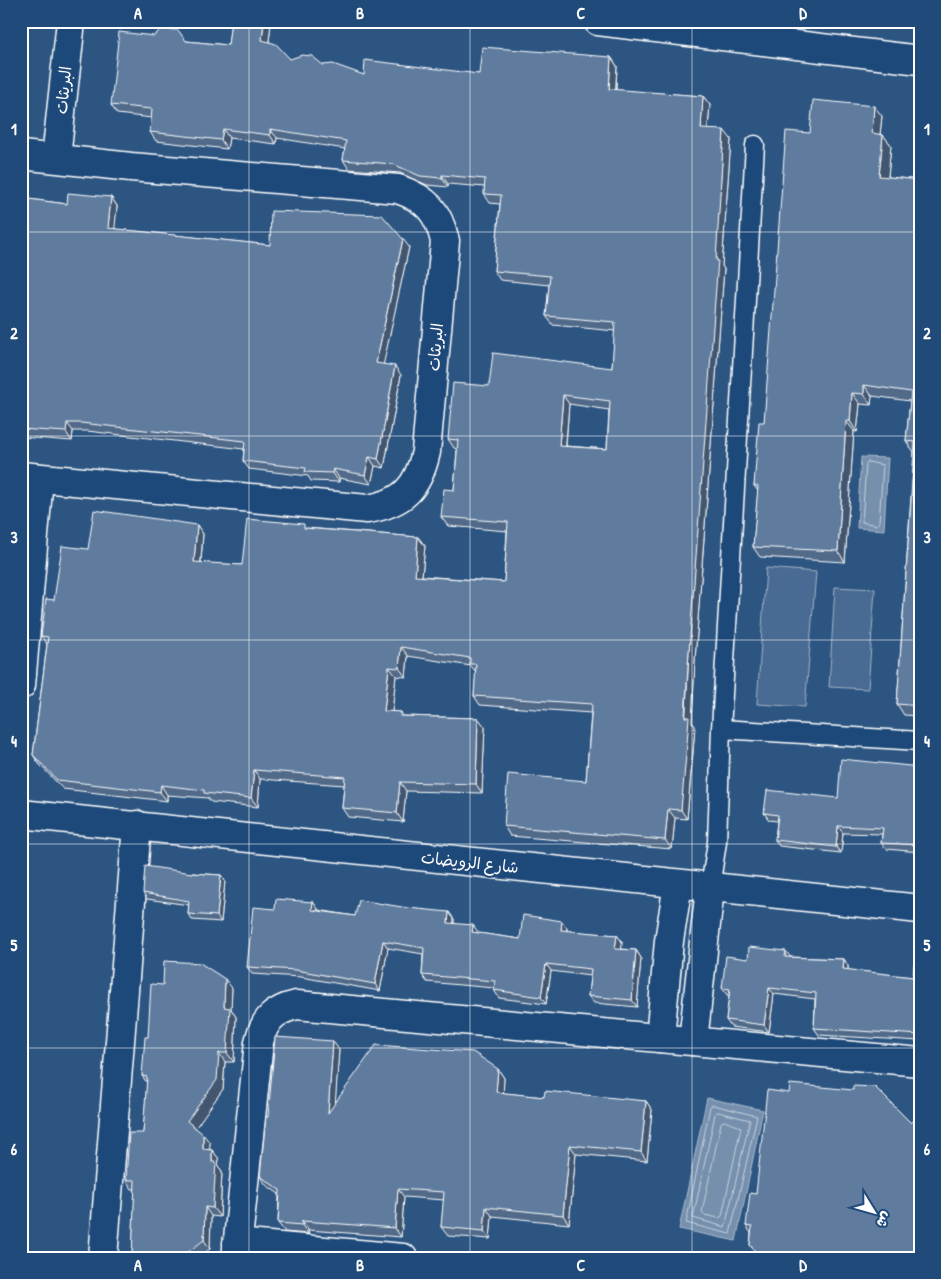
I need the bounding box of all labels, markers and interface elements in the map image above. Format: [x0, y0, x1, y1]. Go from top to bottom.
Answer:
text: A [134, 2, 142, 24]
text: B [356, 2, 364, 24]
text: C [577, 2, 586, 24]
text: D [799, 2, 807, 24]
street label: البريثات [50, 65, 76, 115]
text: 1 [11, 118, 17, 140]
text: 1 [924, 118, 930, 140]
text: 2 [10, 322, 18, 344]
street label: البريثات [422, 322, 448, 372]
text: 2 [923, 322, 931, 344]
text: 3 [10, 526, 18, 548]
text: 3 [923, 526, 931, 548]
text: 4 [11, 730, 17, 752]
text: 4 [924, 730, 930, 752]
street label: شارع الرويضات [420, 846, 520, 879]
text: 5 [11, 934, 18, 956]
text: 5 [924, 934, 931, 956]
text: 6 [11, 1138, 18, 1160]
text: 6 [924, 1138, 931, 1160]
north arrow [848, 1186, 898, 1236]
text: ش [873, 1208, 897, 1232]
text: A [134, 1254, 142, 1276]
text: B [356, 1254, 364, 1276]
text: C [577, 1254, 586, 1276]
text: D [799, 1254, 807, 1276]

